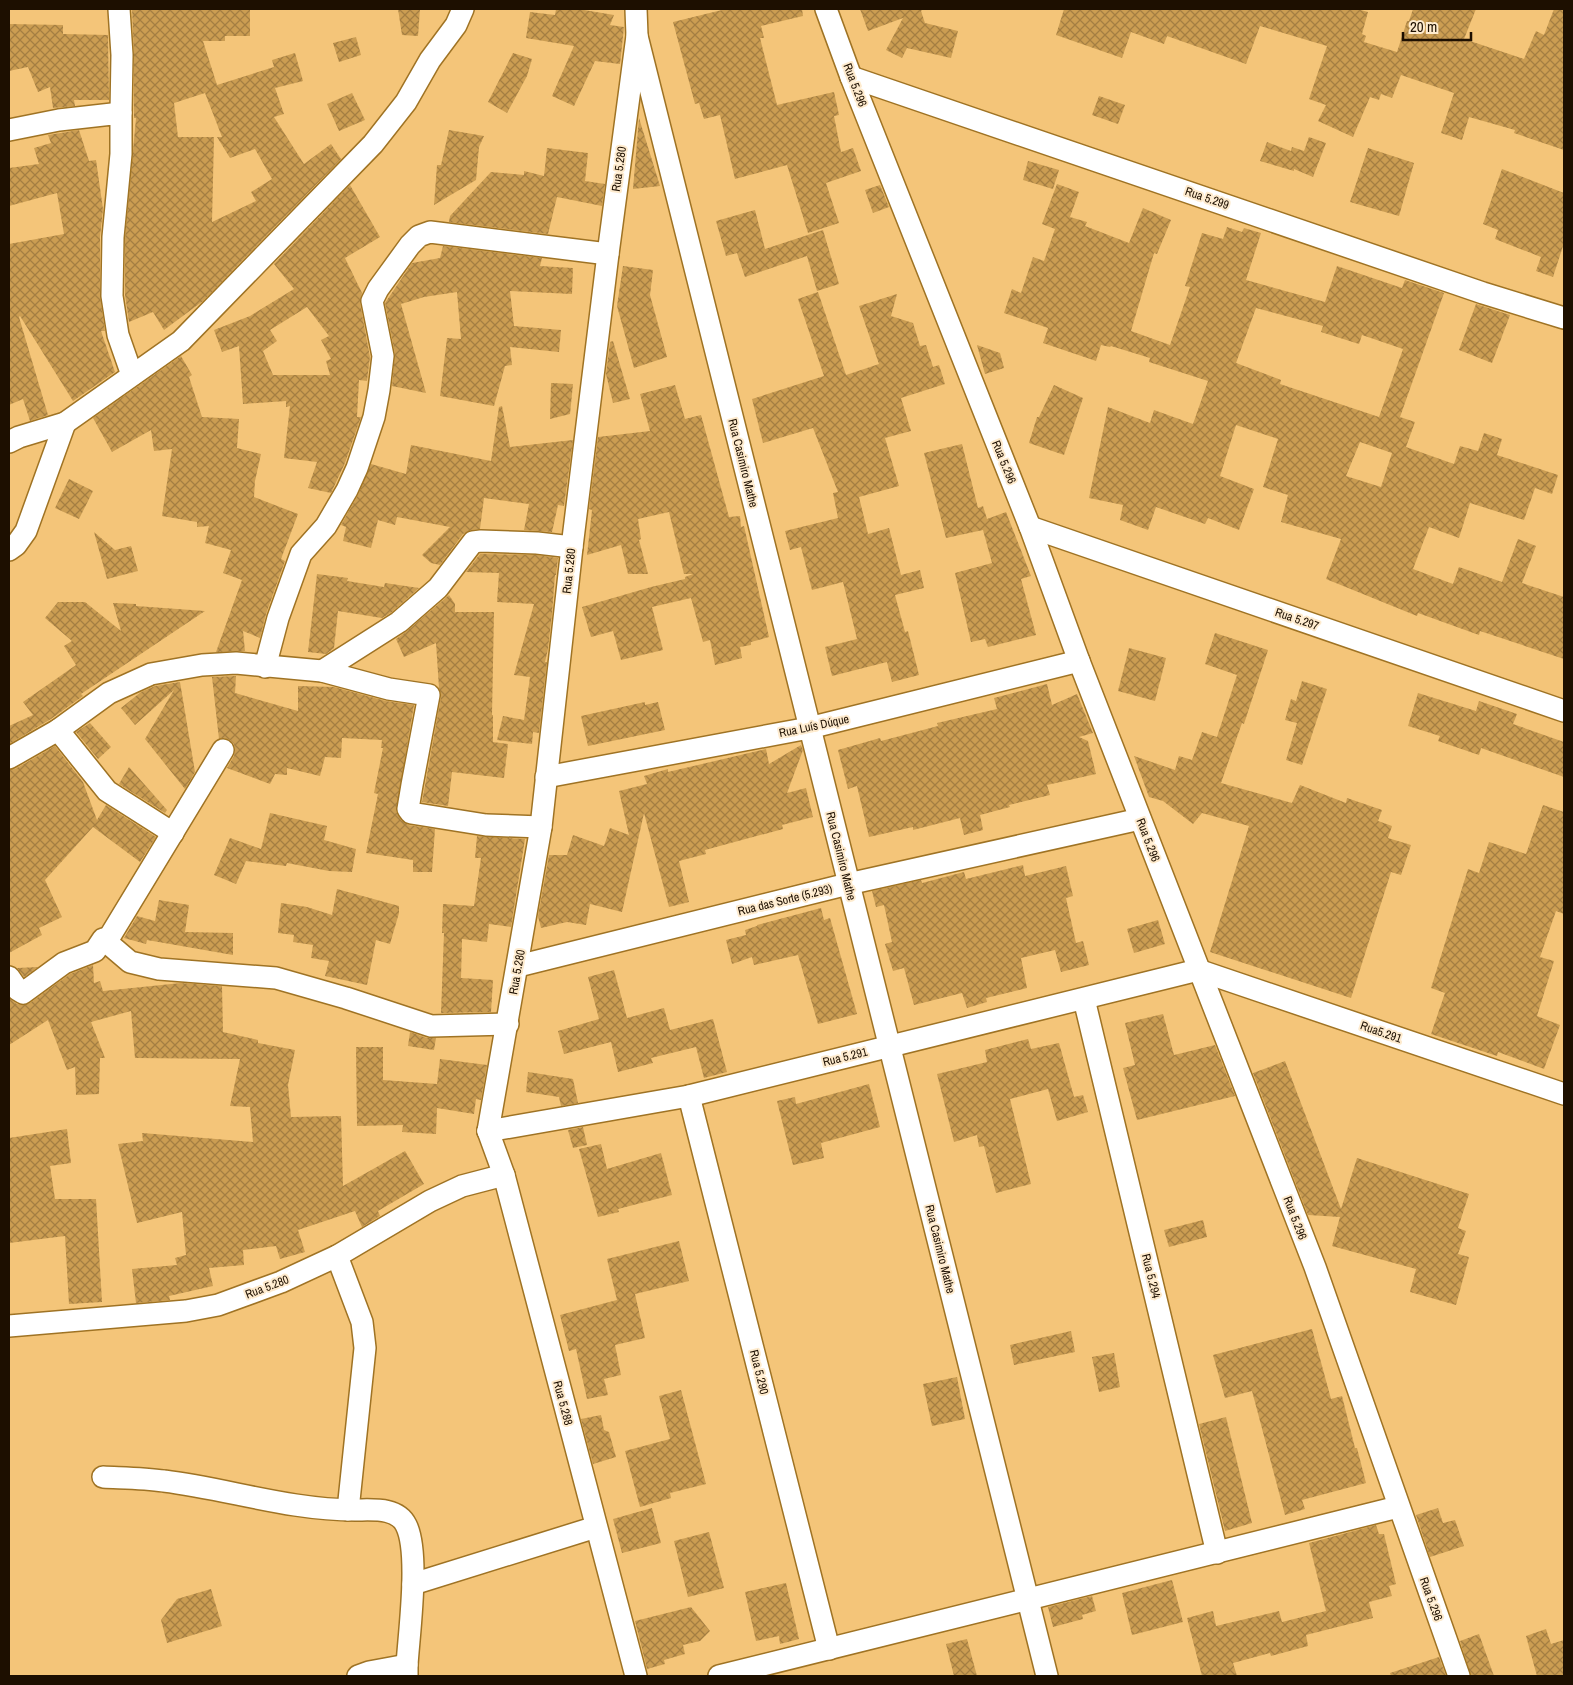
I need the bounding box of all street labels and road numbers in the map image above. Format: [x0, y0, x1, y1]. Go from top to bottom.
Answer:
street label: Rua 5.296 [839, 61, 871, 109]
street label: Rua 5.280 [608, 145, 630, 193]
street label: Rua 5.299 [1183, 183, 1231, 213]
street label: Rua Casimiro Mathe [724, 417, 762, 509]
street label: Rua 5.296 [988, 438, 1020, 486]
street label: Rua 5.280 [559, 548, 579, 594]
street label: Rua 5.297 [1273, 604, 1322, 634]
street label: Rua Luís Dúque [778, 711, 850, 741]
street label: Rua Casimiro Mathe [822, 810, 860, 902]
street label: Rua 5.296 [1132, 816, 1164, 864]
street label: Rua das Sorte (5.293) [736, 881, 834, 919]
street label: Rua 5.280 [505, 948, 529, 996]
street label: Rua5.291 [1358, 1017, 1404, 1047]
street label: Rua 5.291 [821, 1044, 869, 1070]
street label: Rua 5.296 [1279, 1194, 1311, 1242]
street label: Rua Casimiro Mathe [921, 1203, 959, 1295]
street label: Rua 5.294 [1138, 1252, 1164, 1300]
street label: Rua 5.280 [243, 1271, 291, 1303]
street label: Rua 5.290 [746, 1348, 772, 1396]
street label: Rua 5.288 [549, 1379, 577, 1427]
street label: Rua 5.296 [1416, 1575, 1446, 1623]

